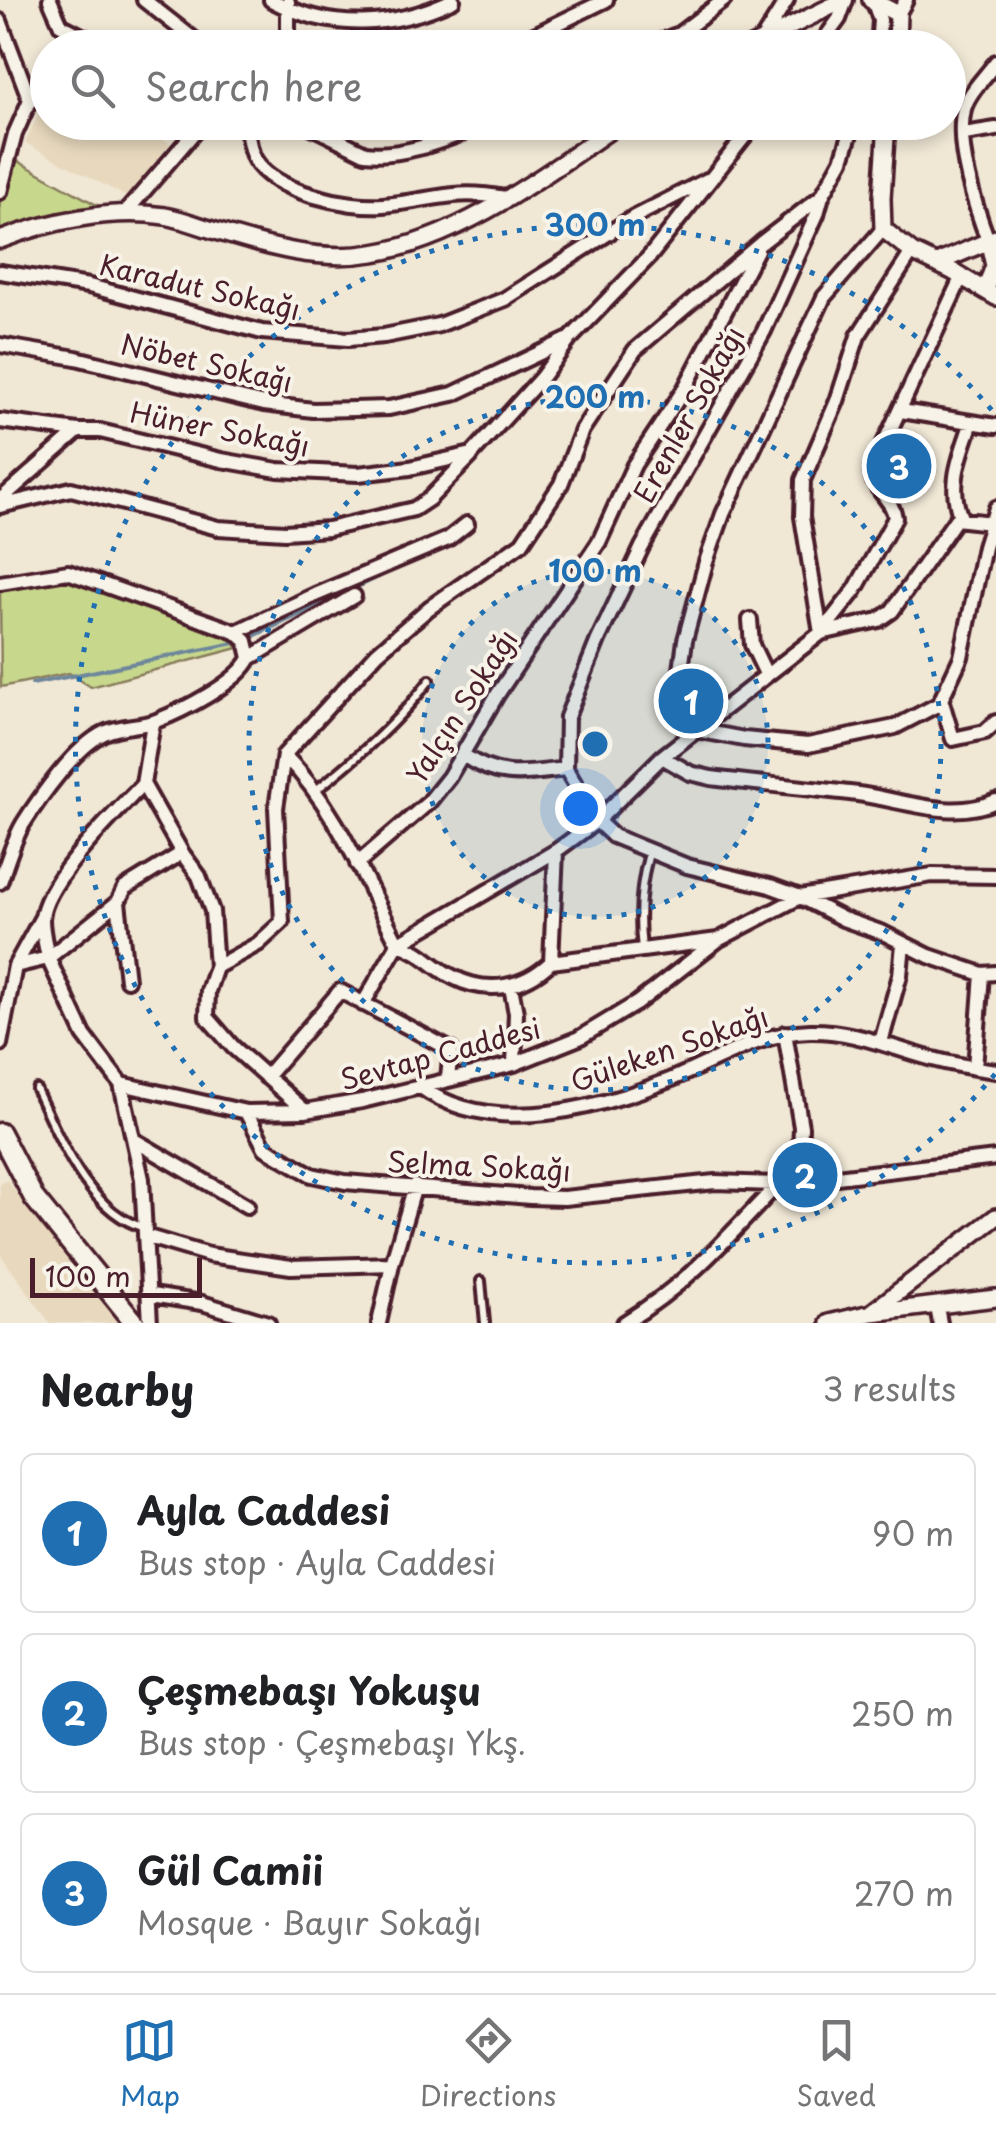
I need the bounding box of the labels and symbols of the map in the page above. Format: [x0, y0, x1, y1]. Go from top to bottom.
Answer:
text: 300 m [544, 201, 646, 246]
street label: Karadut Sokağı [95, 242, 305, 330]
street label: Erenler Sokağı [622, 318, 754, 510]
street label: Nöbet Sokağı [117, 321, 297, 403]
text: 200 m [545, 373, 645, 418]
street label: Hüner Sokağı [127, 390, 313, 466]
pin: 3 [866, 428, 932, 504]
text: 100 m [548, 547, 642, 592]
street label: Yalçın Sokağı [395, 620, 527, 792]
pin: 1 [658, 664, 724, 738]
centre of rings [577, 726, 613, 762]
your location [555, 783, 606, 834]
street label: Güleken Sokağı [564, 994, 774, 1102]
street label: Sevtap Caddesi [335, 1006, 545, 1100]
pin: 2 [772, 1138, 838, 1212]
street label: Selma Sokağı [386, 1139, 572, 1191]
scale bar [30, 1253, 202, 1298]

